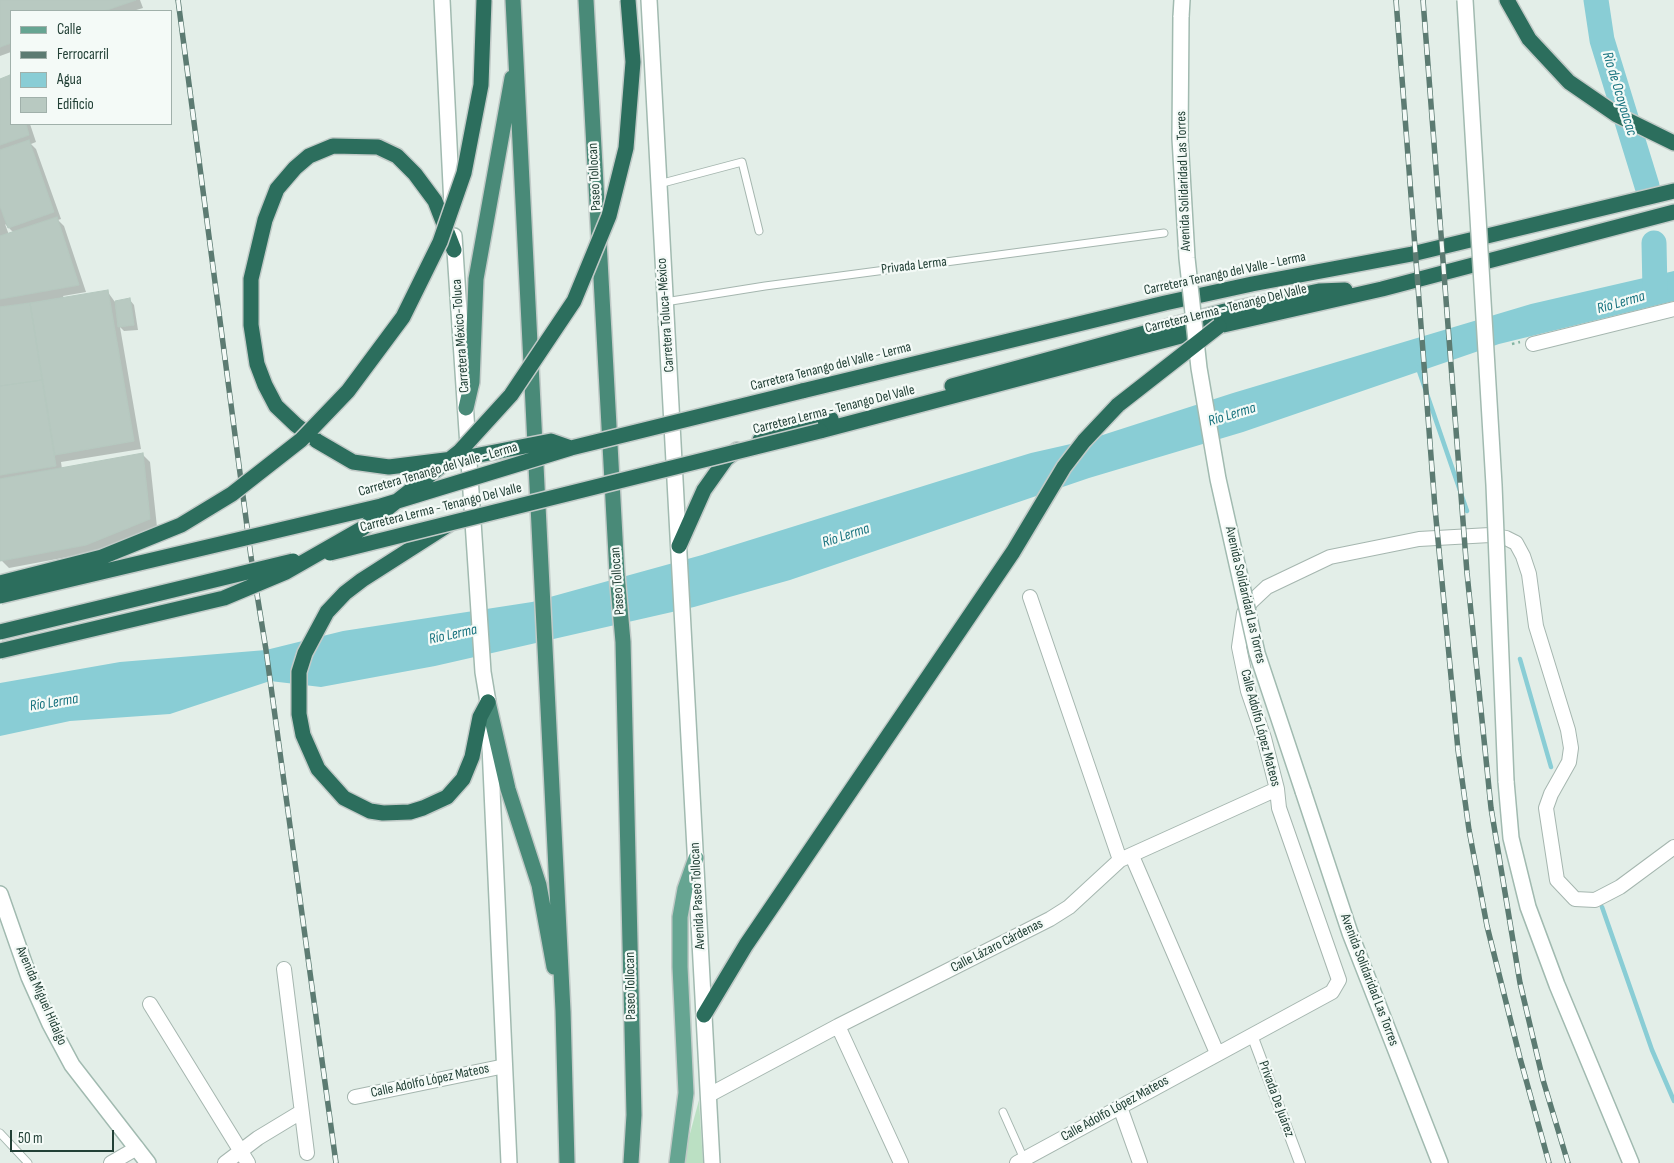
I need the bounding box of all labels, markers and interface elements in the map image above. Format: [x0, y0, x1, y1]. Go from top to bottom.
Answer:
legend [10, 10, 172, 125]
text: Calle [57, 20, 81, 39]
text: Ferrocarril [57, 45, 109, 64]
water label: Rio de Ocoyoacac [1598, 50, 1640, 138]
text: Agua [57, 70, 82, 89]
text: Edificio [57, 95, 94, 114]
street label: Avenida Solidaridad Las Torres [1173, 111, 1195, 251]
street label: Paseo Tollocan [585, 143, 605, 211]
street label: Carretera Tenango del Valle - Lerma [1143, 249, 1307, 299]
street label: Privada Lerma [880, 254, 948, 278]
street label: Carretera Toluca-México [654, 257, 678, 373]
street label: Carretera México-Toluca [449, 279, 473, 393]
street label: Carretera Lerma - Tenango Del Valle [1143, 281, 1309, 337]
water label: Río Lerma [1595, 288, 1647, 318]
street label: Carretera Tenango del Valle - Lerma [749, 339, 913, 395]
street label: Carretera Lerma - Tenango Del Valle [751, 382, 917, 438]
water label: Río Lerma [1206, 399, 1258, 431]
street label: Carretera Tenango del Valle - Lerma [356, 439, 520, 501]
street label: Carretera Lerma - Tenango Del Valle [358, 480, 524, 536]
water label: Río Lerma [820, 520, 872, 552]
street label: Avenida Solidaridad Las Torres [1221, 525, 1269, 665]
street label: Paseo Tollocan [607, 546, 629, 616]
water label: Río Lerma [427, 621, 479, 649]
street label: Calle Adolfo López Mateos [1236, 668, 1284, 788]
water label: Río Lerma [28, 690, 80, 716]
street label: Avenida Paseo Tollocan [687, 842, 709, 950]
street label: Avenida Solidaridad Las Torres [1336, 912, 1402, 1048]
street label: Calle Lázaro Cárdenas [948, 915, 1046, 977]
street label: Avenida Miguel Hidalgo [12, 944, 70, 1048]
street label: Paseo Tollocan [622, 952, 640, 1020]
street label: Privada De Juárez [1254, 1059, 1298, 1139]
street label: Calle Adolfo López Mateos [369, 1060, 491, 1102]
street label: Calle Adolfo López Mateos [1058, 1072, 1172, 1146]
scale bar [12, 1120, 116, 1152]
text: 50 m [18, 1129, 43, 1148]

